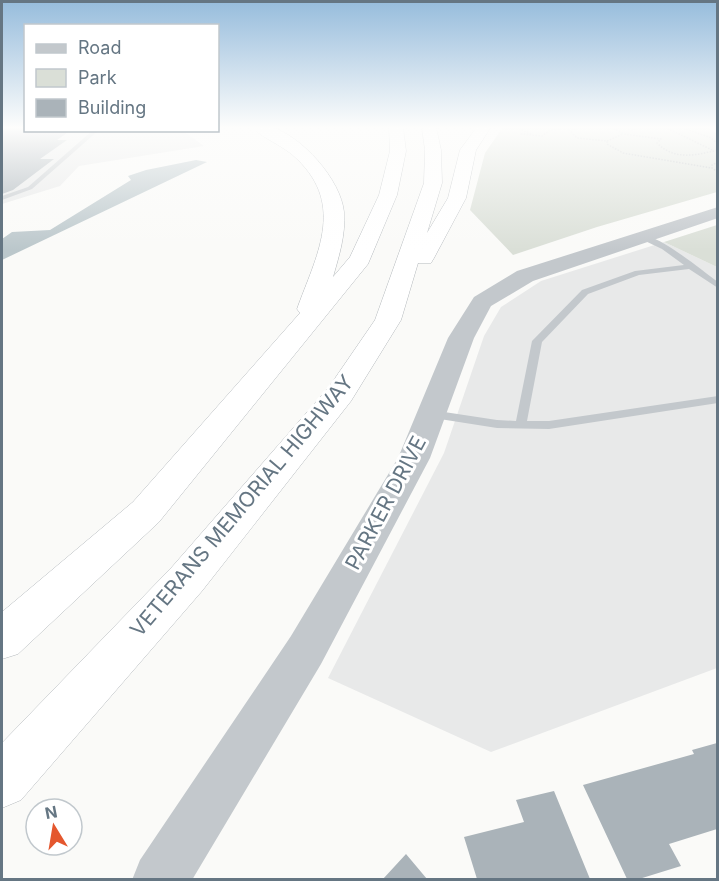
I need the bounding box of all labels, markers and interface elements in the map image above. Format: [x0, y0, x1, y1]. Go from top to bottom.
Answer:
legend [24, 24, 219, 132]
text: Road [78, 37, 121, 58]
text: Park [78, 67, 117, 88]
text: Building [78, 97, 146, 118]
street label: VETERANS MEMORIAL HIGHWAY [125, 370, 358, 642]
street label: PARKER DRIVE [340, 432, 431, 574]
north arrow [24, 797, 84, 857]
text: N [43, 801, 59, 823]

